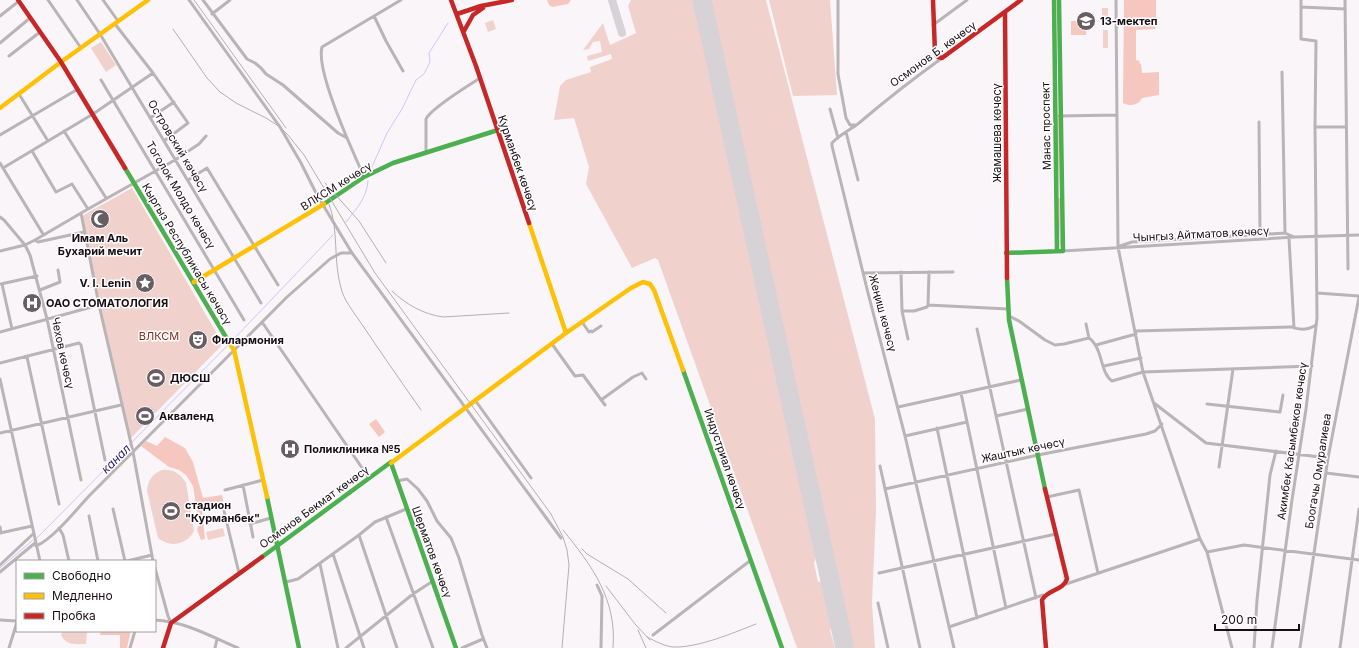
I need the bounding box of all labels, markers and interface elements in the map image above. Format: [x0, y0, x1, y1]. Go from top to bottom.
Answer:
school or university icon: 13-мектеп [1075, 10, 1097, 32]
place label: 13-мектеп [1100, 14, 1158, 28]
street label: Осмонов Б. көчөсү [887, 18, 979, 90]
street label: Манас проспект [1038, 81, 1054, 170]
street label: Жамашева көчөсү [990, 83, 1004, 183]
street label: Островский көчөсү [145, 97, 211, 195]
street label: Курманбек көчөсү [495, 113, 541, 213]
street label: Тоголок Молдо көчөсү [143, 139, 219, 251]
street label: ВЛКСМ көчөсү [298, 159, 374, 213]
street label: Кыргыз Республикасы көчөсү [139, 181, 235, 327]
mosque icon: Имам Аль Бухарий мечит [89, 208, 111, 230]
street label: Чынгыз Айтматов көчөсү [1133, 223, 1269, 245]
place label: Имам Аль Бухарий мечит [58, 231, 143, 258]
place icon: V. I. Lenin [134, 272, 156, 294]
street label: Жеңиш көчөсү [866, 273, 900, 353]
place label: V. I. Lenin [79, 276, 131, 290]
hospital icon: ОАО СТОМАТОЛОГИЯ [21, 292, 43, 314]
place label: ОАО СТОМАТОЛОГИЯ [46, 296, 168, 310]
street label: Чехов көчөсү [49, 316, 77, 390]
park label: ВЛКСМ [139, 329, 179, 343]
theatre icon: Филармония [187, 329, 209, 351]
place label: Филармония [212, 333, 284, 347]
street label: Акимбек Касымбеков көчөсү [1274, 361, 1310, 521]
sports icon: ДЮСШ [145, 367, 167, 389]
place label: ДЮСШ [170, 371, 210, 385]
sports icon: Акваленд [134, 405, 156, 427]
street label: Индустриал көчөсү [701, 407, 749, 511]
place label: Акваленд [159, 409, 214, 423]
street label: Боогачы Омуралиева [1302, 412, 1334, 530]
street label: Жаштык көчөсү [980, 434, 1066, 466]
hospital icon: Поликлиника №5 [279, 438, 301, 460]
water label: канал [98, 441, 133, 476]
place label: Поликлиника №5 [304, 442, 401, 456]
street label: Осмонов Бекмат көчөсү [256, 463, 372, 551]
place label: стадион "Курманбек" [185, 498, 260, 525]
sports icon: стадион "Курманбек" [160, 500, 182, 522]
street label: Шерматов көчөсү [409, 504, 455, 600]
legend [16, 560, 156, 632]
text: Свободно [52, 568, 111, 583]
text: Медленно [52, 588, 113, 603]
scale bar [1215, 606, 1299, 632]
text: Пробка [52, 608, 96, 623]
text: 200 m [1221, 612, 1257, 627]

